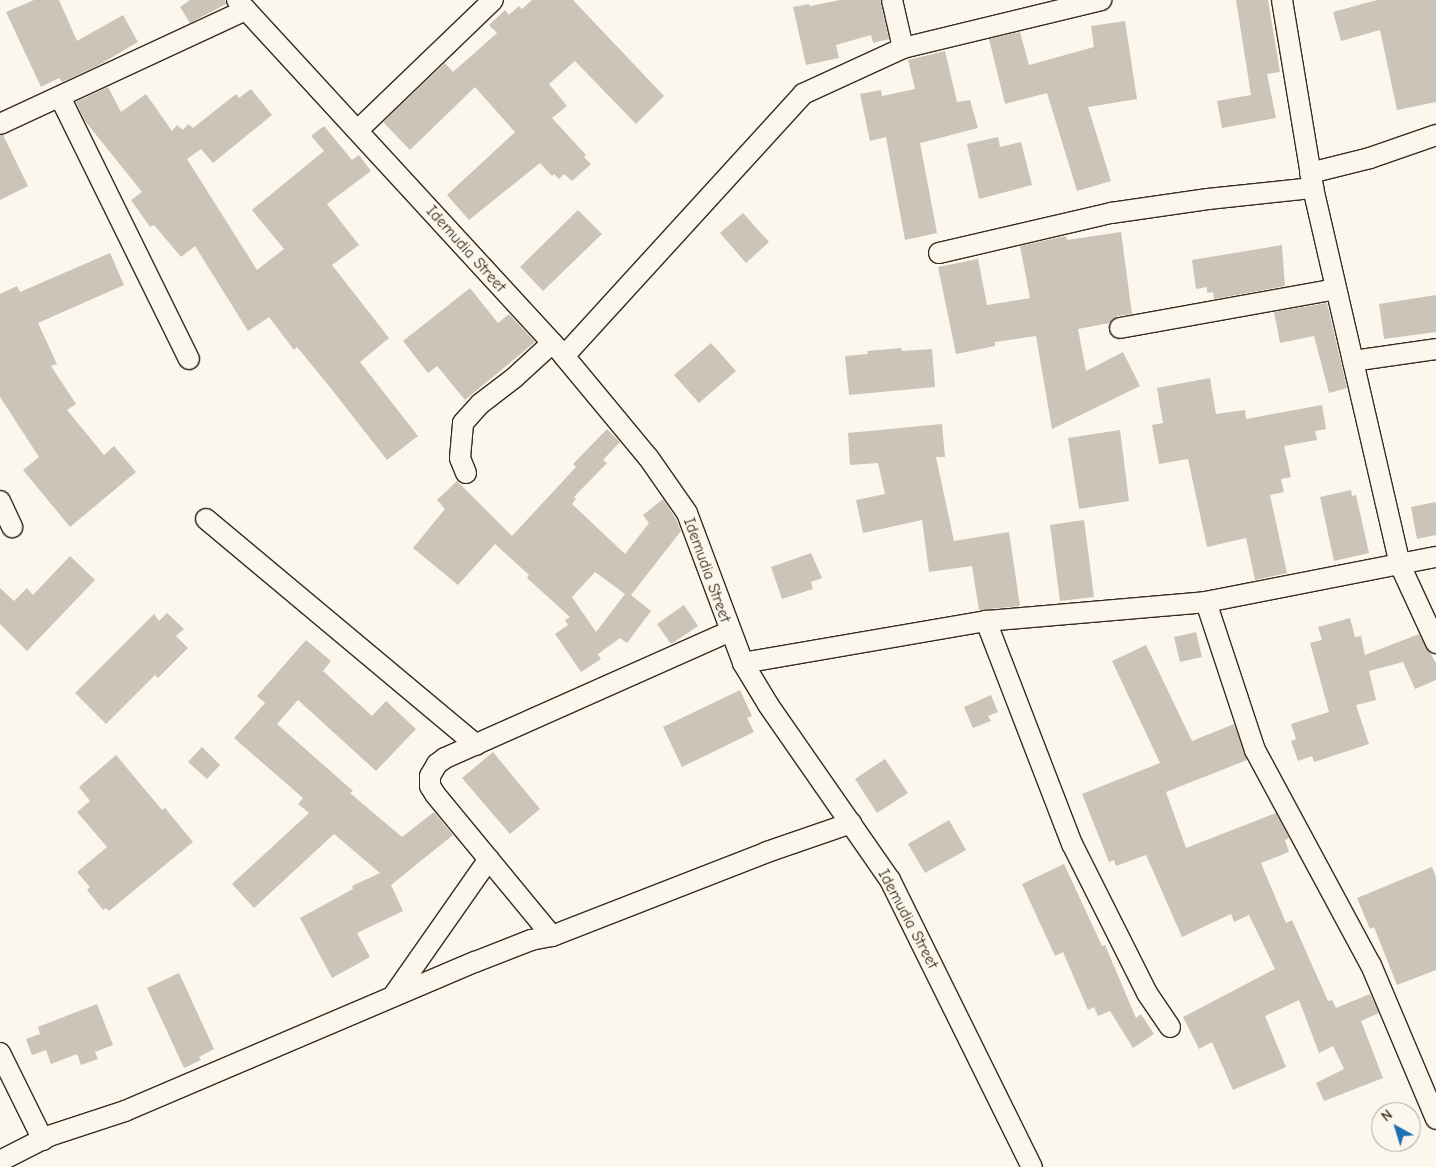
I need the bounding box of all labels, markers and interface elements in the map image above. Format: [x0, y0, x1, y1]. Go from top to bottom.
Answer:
street label: Idemudia Street [422, 202, 510, 296]
street label: Idemudia Street [679, 515, 735, 625]
street label: Idemudia Street [874, 866, 942, 972]
north arrow [1371, 1102, 1421, 1152]
text: N [1378, 1106, 1396, 1125]

